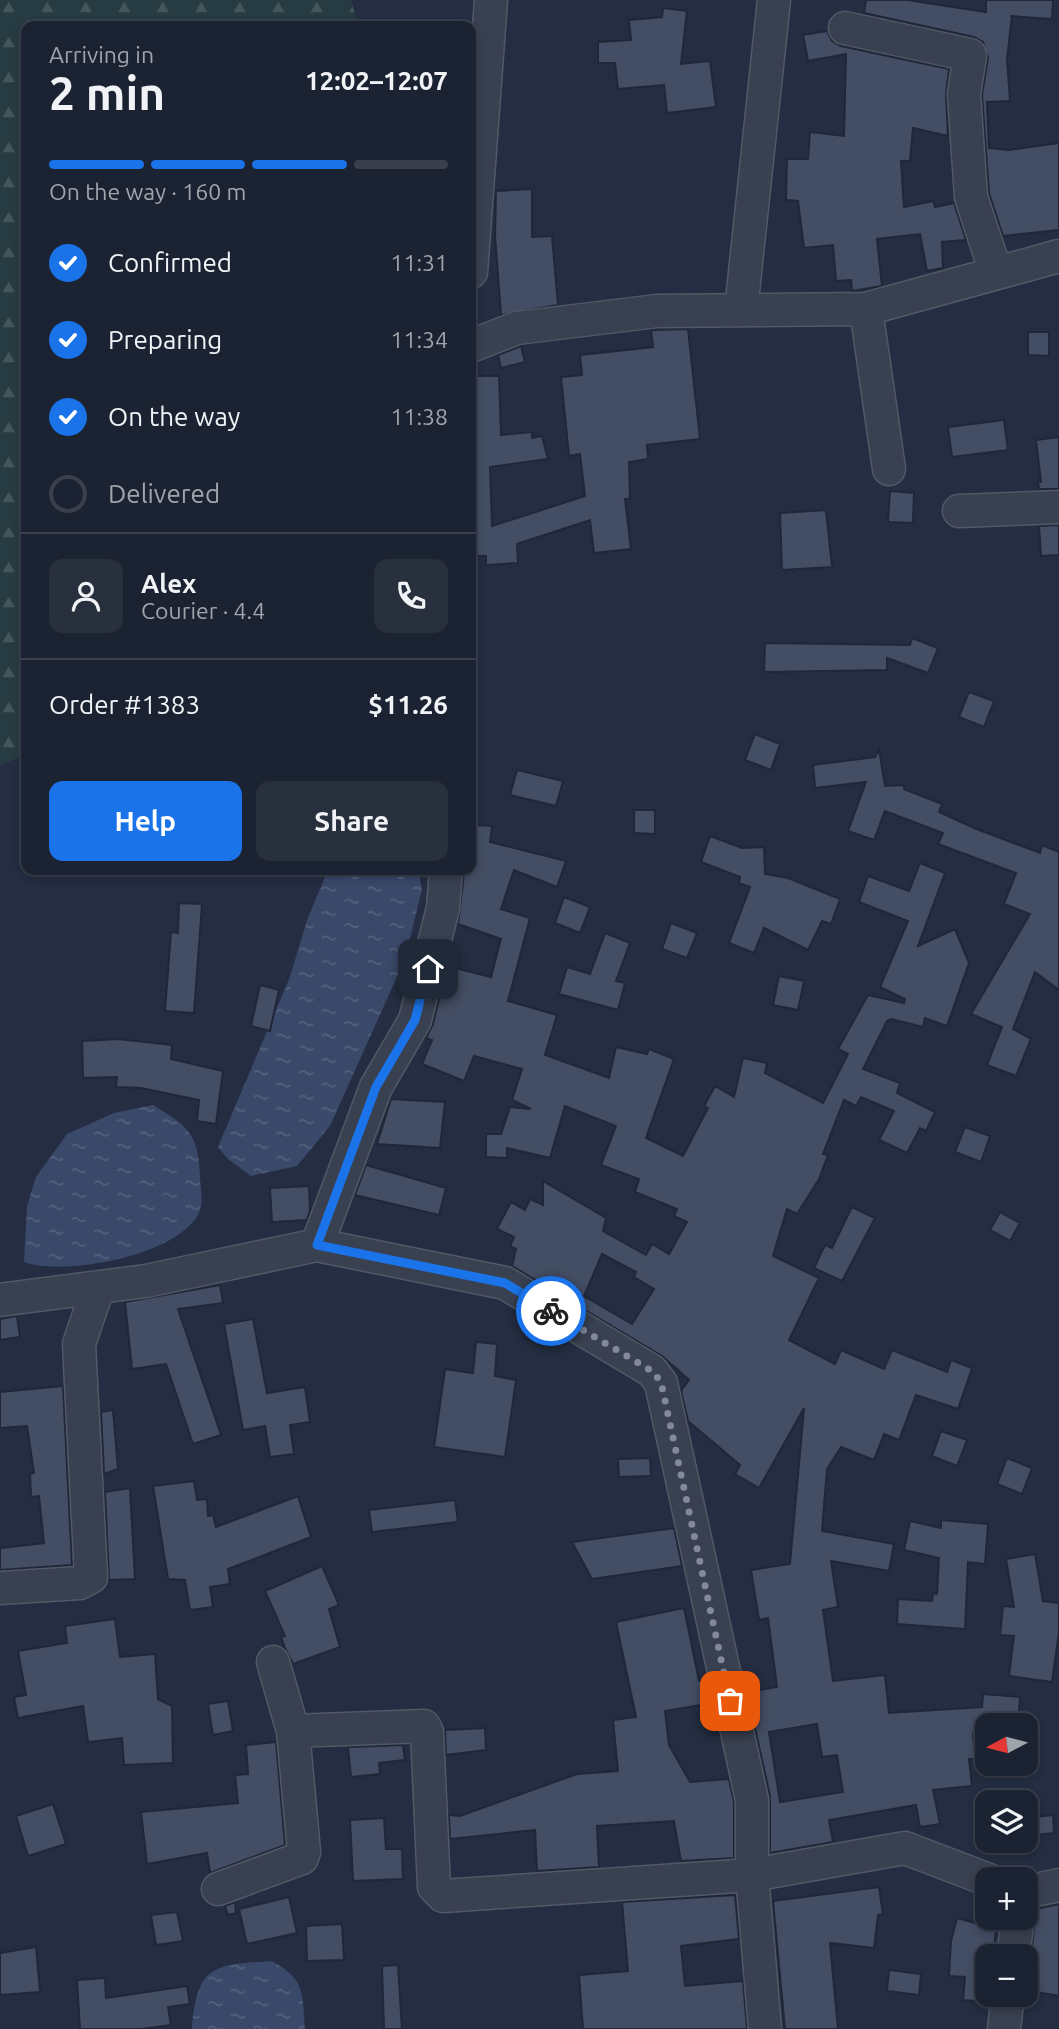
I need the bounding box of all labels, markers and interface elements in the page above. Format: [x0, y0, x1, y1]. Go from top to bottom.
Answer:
text: Arriving in [49, 42, 154, 67]
text: 12:02–12:07 [305, 66, 448, 95]
text: 2 min [49, 67, 165, 119]
text: On the way · 160 m [49, 179, 246, 204]
icon: check [49, 244, 87, 282]
text: Confirmed [108, 248, 232, 277]
text: 11:31 [390, 250, 448, 275]
icon: check [49, 321, 87, 359]
text: Preparing [108, 325, 222, 354]
text: 11:34 [390, 327, 448, 352]
icon: check [49, 398, 87, 436]
text: On the way [108, 402, 240, 431]
text: 11:38 [390, 404, 448, 429]
text: Delivered [108, 479, 220, 508]
button: person [49, 559, 123, 633]
button: phone [374, 559, 448, 633]
text: Alex [141, 569, 196, 598]
text: Courier · 4.4 [141, 598, 265, 623]
text: Order #1383 [49, 690, 200, 719]
text: $11.26 [368, 690, 448, 719]
button: Help [49, 781, 242, 861]
button: Share [256, 781, 448, 861]
pin [398, 939, 458, 999]
icon: home [409, 950, 447, 988]
courier [516, 1276, 586, 1346]
icon: bike [532, 1292, 570, 1330]
pin [700, 1671, 760, 1731]
icon: bag [711, 1682, 749, 1720]
north arrow [975, 1713, 1038, 1776]
map controls [975, 1713, 1038, 2007]
button: layers [975, 1790, 1038, 1853]
button: + [975, 1867, 1038, 1930]
button: − [975, 1944, 1038, 2007]

